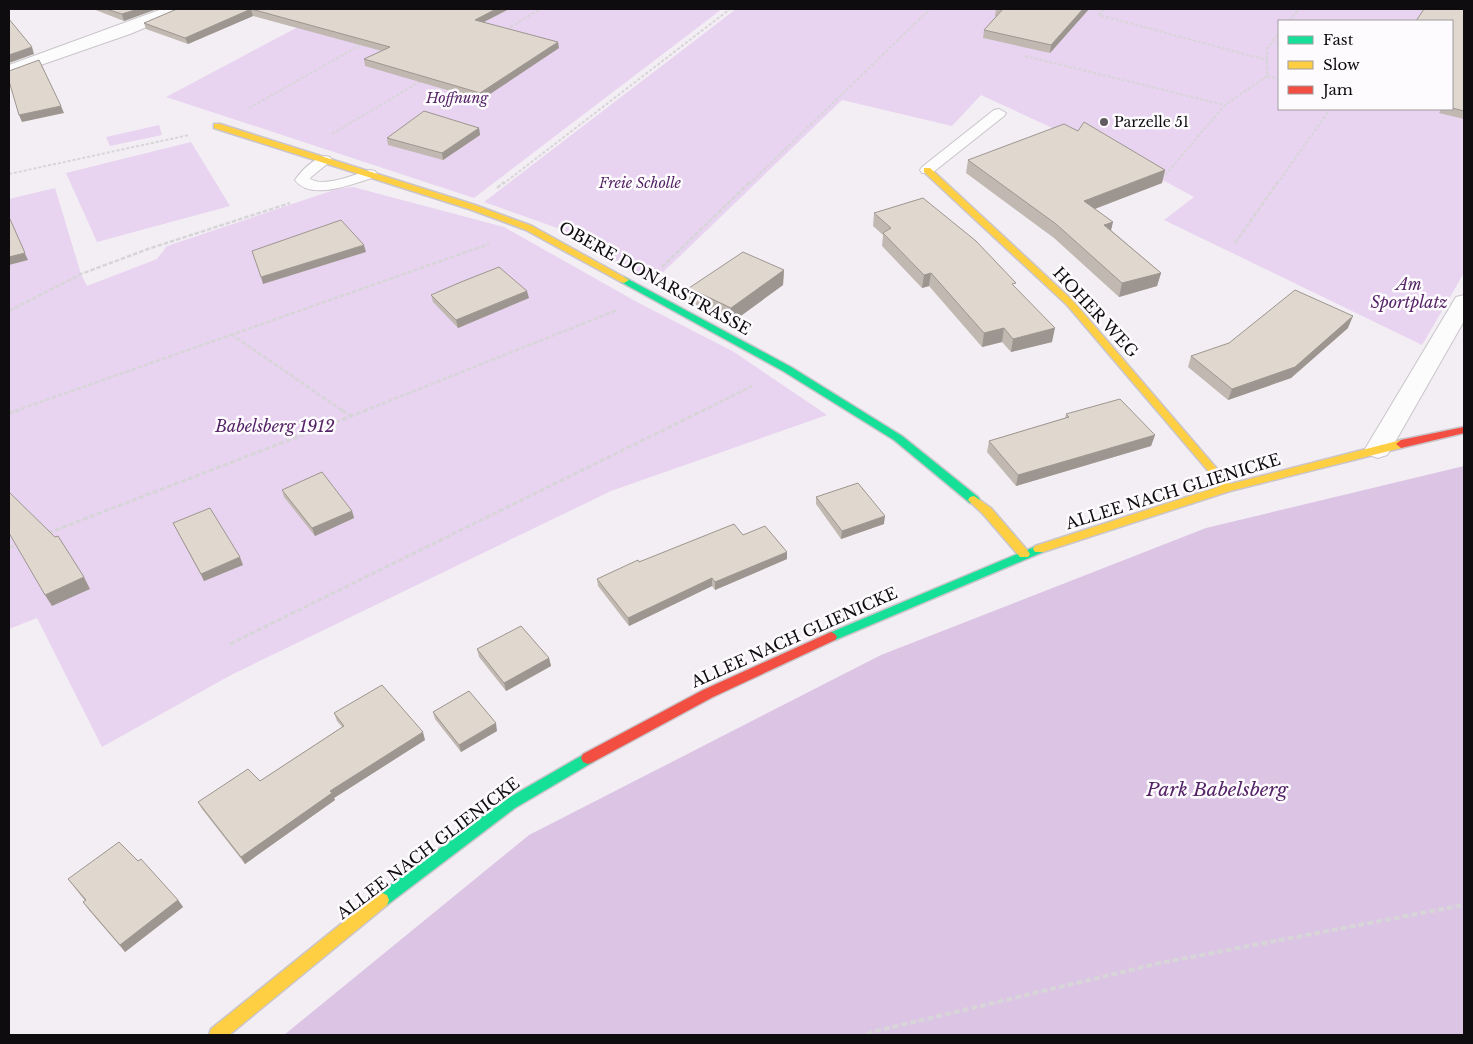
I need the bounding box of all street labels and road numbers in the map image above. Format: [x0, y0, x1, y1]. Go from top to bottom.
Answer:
street label: OBERE DONARSTRASSE [556, 217, 754, 339]
street label: HOHER WEG [1049, 263, 1143, 361]
street label: ALLEE NACH GLIENICKE [1062, 449, 1283, 534]
street label: ALLEE NACH GLIENICKE [687, 582, 900, 692]
street label: ALLEE NACH GLIENICKE [332, 773, 523, 924]

